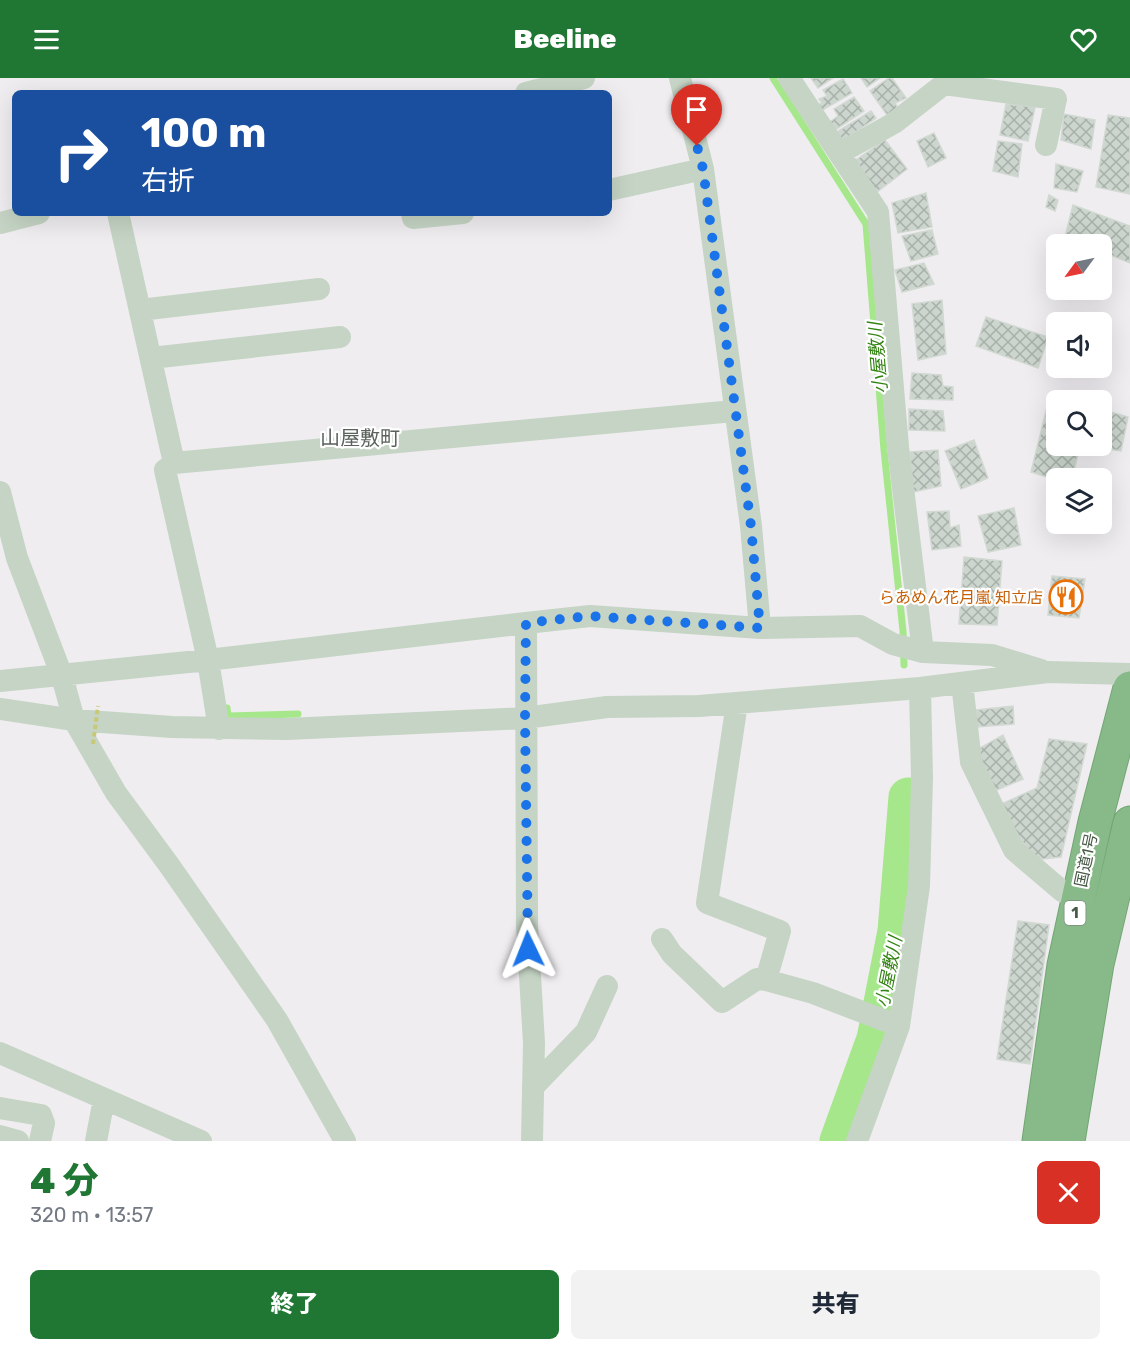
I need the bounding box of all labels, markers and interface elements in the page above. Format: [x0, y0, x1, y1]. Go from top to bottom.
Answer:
icon: menu [30, 23, 63, 56]
text: Beeline [514, 23, 616, 55]
icon: heart [1067, 23, 1100, 56]
pin [671, 84, 722, 146]
icon: arrive [680, 93, 713, 126]
text: 100 m [141, 108, 266, 158]
icon: right [42, 114, 120, 192]
text: 右折 [141, 165, 195, 197]
north arrow [1046, 234, 1112, 300]
map controls [1046, 234, 1112, 534]
button: sound [1046, 312, 1112, 378]
water label: 小屋敷川 [864, 319, 892, 395]
button: search [1046, 390, 1112, 456]
district label: 山屋敷町 [320, 426, 400, 450]
button: layers [1046, 468, 1112, 534]
restaurant icon: らあめん花月嵐 知立店 [1048, 579, 1084, 615]
place label: らあめん花月嵐 知立店 [879, 588, 1043, 607]
street label: 国道1号 [1071, 831, 1101, 889]
road number: 1 [1064, 901, 1086, 925]
position arrow [496, 917, 560, 981]
water label: 小屋敷川 [871, 933, 907, 1009]
text: 4 分 [30, 1159, 99, 1202]
button: close [1037, 1161, 1100, 1224]
text: 320 m · 13:57 [30, 1203, 153, 1227]
button: 終了 [30, 1270, 559, 1339]
button: 共有 [571, 1270, 1100, 1339]

